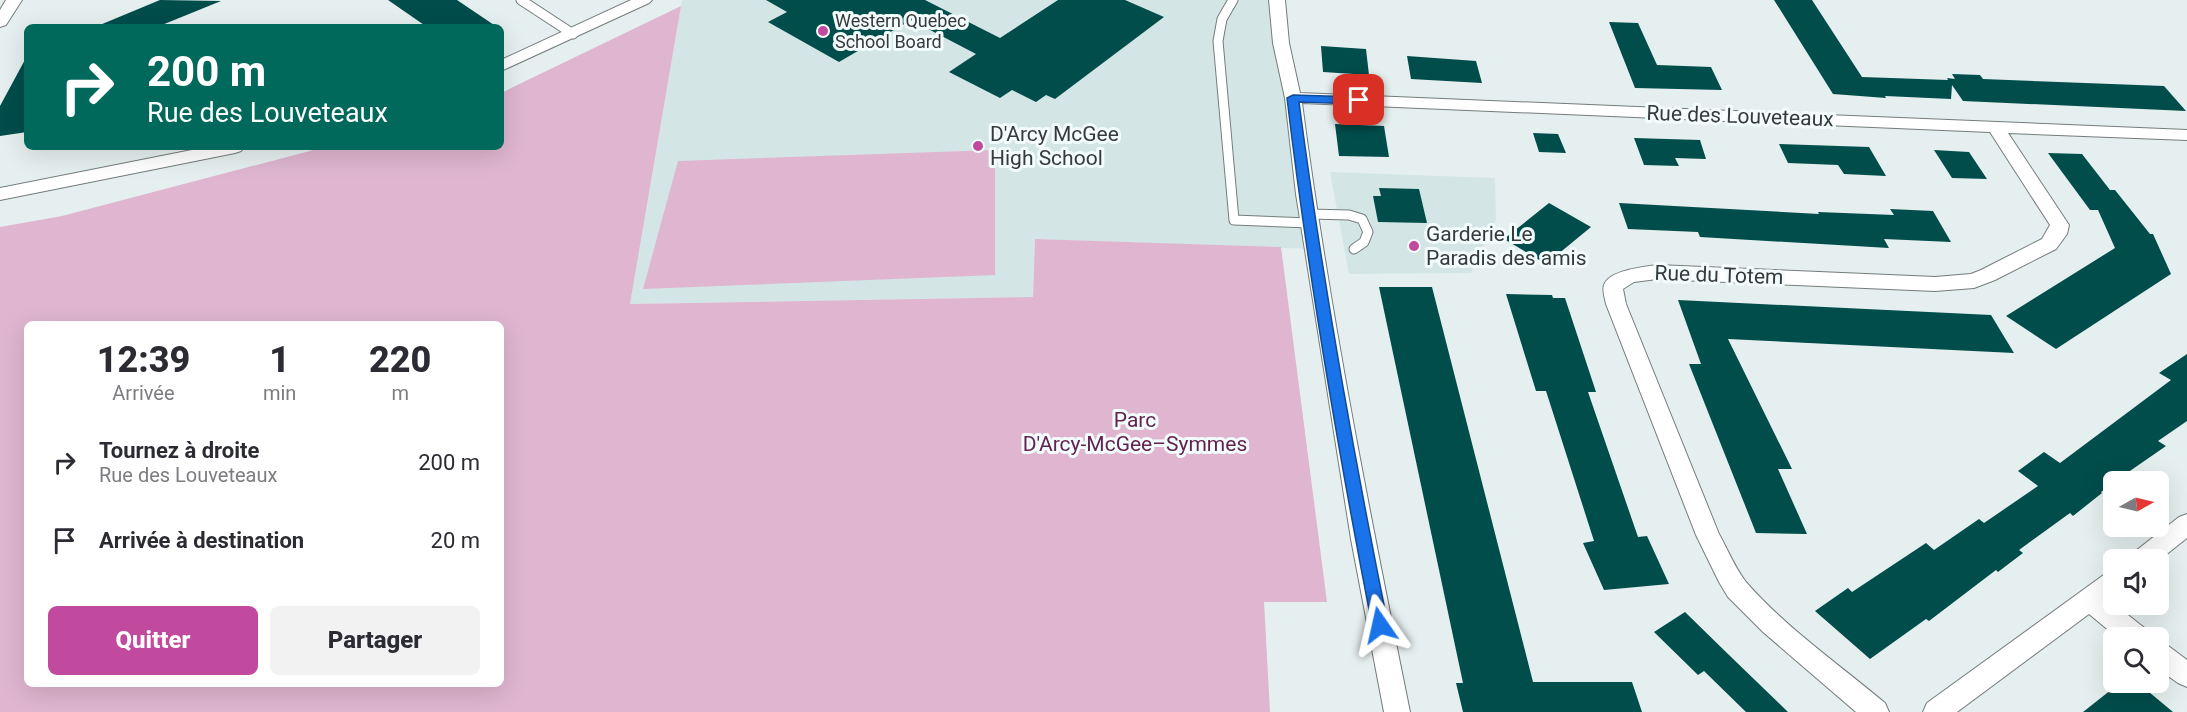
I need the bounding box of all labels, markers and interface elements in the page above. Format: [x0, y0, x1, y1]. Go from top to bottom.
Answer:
place label: Western Quebec School Board [835, 10, 966, 52]
marker: Western Quebec School Board [816, 24, 830, 38]
text: 200 m [147, 47, 266, 96]
icon: right [48, 48, 126, 126]
pin [1333, 74, 1384, 125]
icon: arrive [1342, 83, 1375, 116]
text: Rue des Louveteaux [147, 97, 388, 129]
street label: Rue des Louveteaux [1646, 101, 1834, 131]
place label: D'Arcy McGee High School [990, 122, 1119, 170]
marker: D'Arcy McGee High School [971, 139, 985, 153]
place label: Garderie Le Paradis des amis [1426, 222, 1587, 270]
marker: Garderie Le Paradis des amis [1407, 239, 1421, 253]
street label: Rue du Totem [1654, 261, 1784, 289]
text: 12:39 [97, 339, 190, 381]
text: 1 [269, 339, 290, 381]
text: 220 [369, 339, 431, 381]
text: Arrivée [112, 381, 175, 405]
text: min [263, 381, 296, 405]
text: m [391, 381, 409, 405]
park label: Parc D'Arcy-McGee–Symmes [1023, 408, 1247, 456]
text: Tournez à droite [99, 438, 259, 463]
icon: right [48, 446, 81, 479]
text: 200 m [418, 450, 480, 475]
text: Rue des Louveteaux [99, 463, 277, 487]
north arrow [2103, 471, 2169, 537]
map controls [2103, 471, 2169, 693]
icon: arrive [48, 524, 81, 557]
text: Arrivée à destination [99, 528, 304, 553]
text: 20 m [431, 528, 480, 553]
button: sound [2103, 549, 2169, 615]
position arrow [1348, 593, 1412, 657]
button: Quitter [48, 606, 258, 675]
button: Partager [270, 606, 480, 675]
button: search [2103, 627, 2169, 693]

